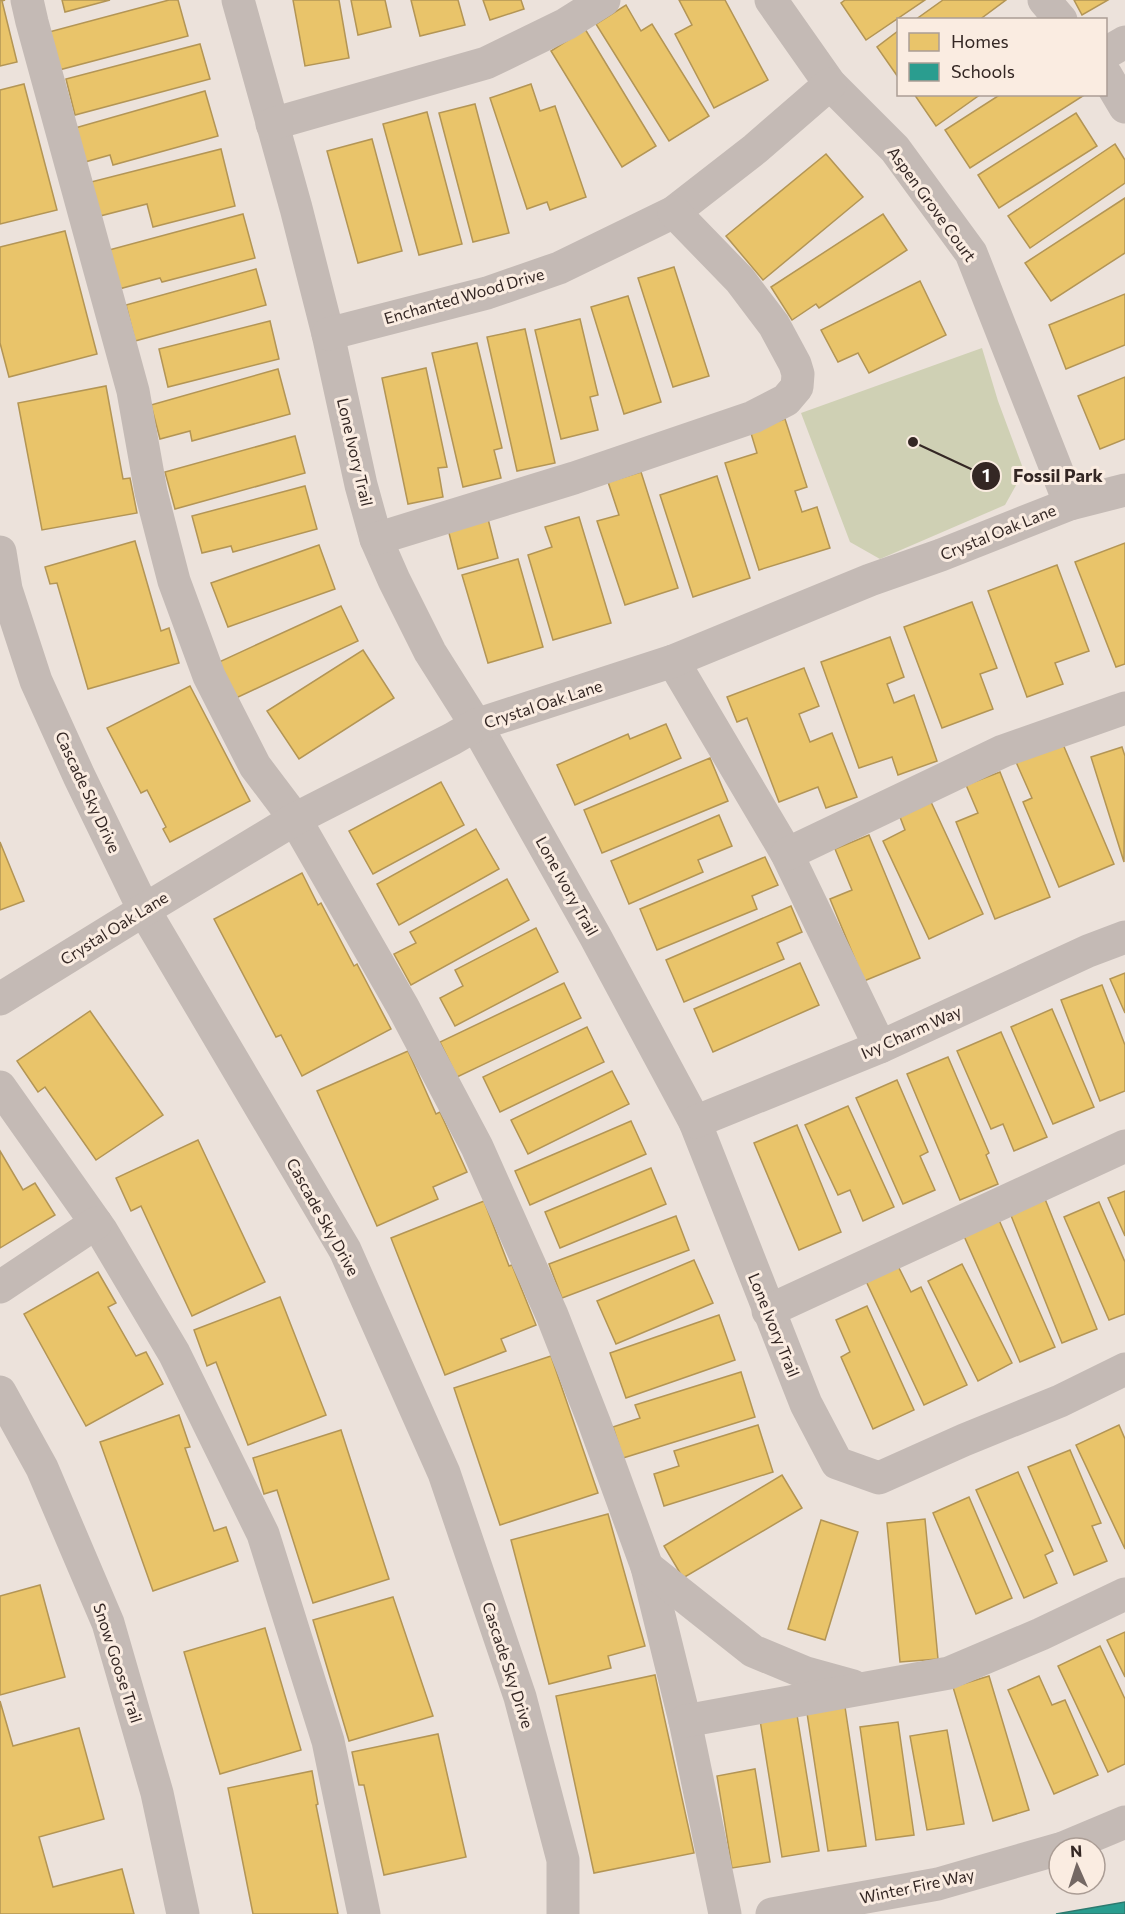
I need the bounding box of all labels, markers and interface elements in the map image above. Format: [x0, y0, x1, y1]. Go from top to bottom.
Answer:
legend [897, 18, 1107, 96]
text: Homes [951, 30, 1009, 52]
text: Schools [951, 60, 1015, 82]
street label: Aspen Grove Court [884, 143, 981, 265]
street label: Enchanted Wood Drive [382, 264, 546, 327]
street label: Lone Ivory Trail [334, 396, 377, 508]
callout: Fossil Park [971, 458, 1115, 494]
text: 1 [982, 464, 990, 486]
text: Fossil Park [1013, 464, 1104, 486]
street label: Crystal Oak Lane [937, 500, 1058, 563]
street label: Crystal Oak Lane [481, 675, 604, 732]
street label: Cascade Sky Drive [52, 728, 125, 855]
street label: Lone Ivory Trail [532, 833, 603, 939]
street label: Crystal Oak Lane [56, 887, 171, 968]
street label: Ivy Charm Way [858, 1001, 964, 1062]
street label: Cascade Sky Drive [283, 1155, 364, 1279]
street label: Lone Ivory Trail [745, 1270, 804, 1380]
street label: Cascade Sky Drive [479, 1599, 538, 1730]
street label: Snow Goose Trail [90, 1601, 147, 1725]
north arrow [1047, 1836, 1107, 1896]
text: N [1070, 1841, 1083, 1860]
street label: Winter Fire Way [858, 1864, 976, 1907]

